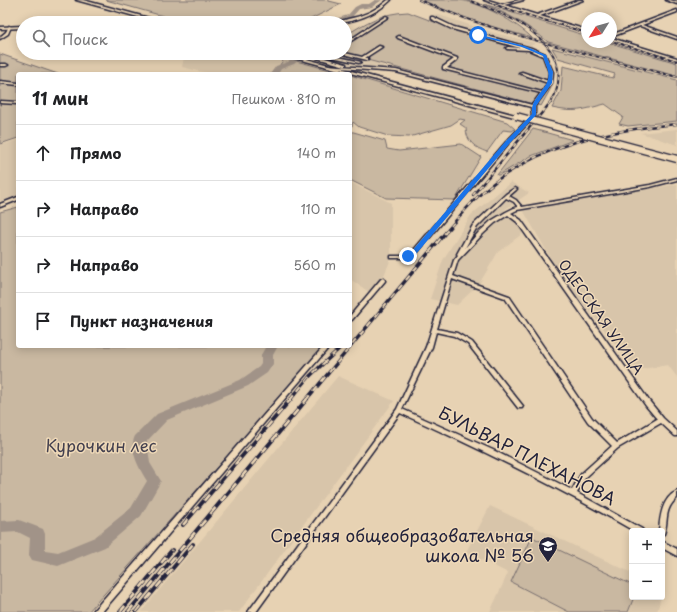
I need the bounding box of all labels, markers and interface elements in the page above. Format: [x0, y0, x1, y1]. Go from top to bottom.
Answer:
north arrow [581, 12, 617, 48]
search box [16, 16, 352, 60]
route start [469, 26, 487, 44]
icon: search [30, 27, 52, 49]
text: Поиск [62, 27, 108, 50]
text: 11 мин [32, 85, 88, 111]
text: Пешком · 810 m [231, 89, 336, 108]
text: Прямо [70, 141, 121, 164]
icon: ahead [32, 142, 54, 164]
text: 140 m [297, 143, 336, 162]
text: Направо [70, 197, 139, 220]
icon: right [32, 198, 54, 220]
text: 110 m [301, 199, 336, 218]
route end [399, 247, 417, 265]
text: Направо [70, 253, 139, 276]
icon: right [32, 254, 54, 276]
text: 560 m [294, 255, 336, 274]
street label: ОДЕССКАЯ УЛИЦА [554, 255, 649, 379]
text: Пункт назначения [70, 309, 213, 332]
icon: arrive [32, 310, 54, 332]
street label: БУЛЬВАР ПЛЕХАНОВА [434, 399, 620, 511]
park label: Курочкин лес [45, 432, 157, 458]
place label: Средняя общеобразовательная школа № 56 [270, 522, 534, 568]
map controls [629, 528, 665, 600]
button: + [629, 528, 665, 564]
school or university icon: Средняя общеобразовательная школа № 56 [537, 535, 559, 563]
button: − [629, 564, 665, 600]

